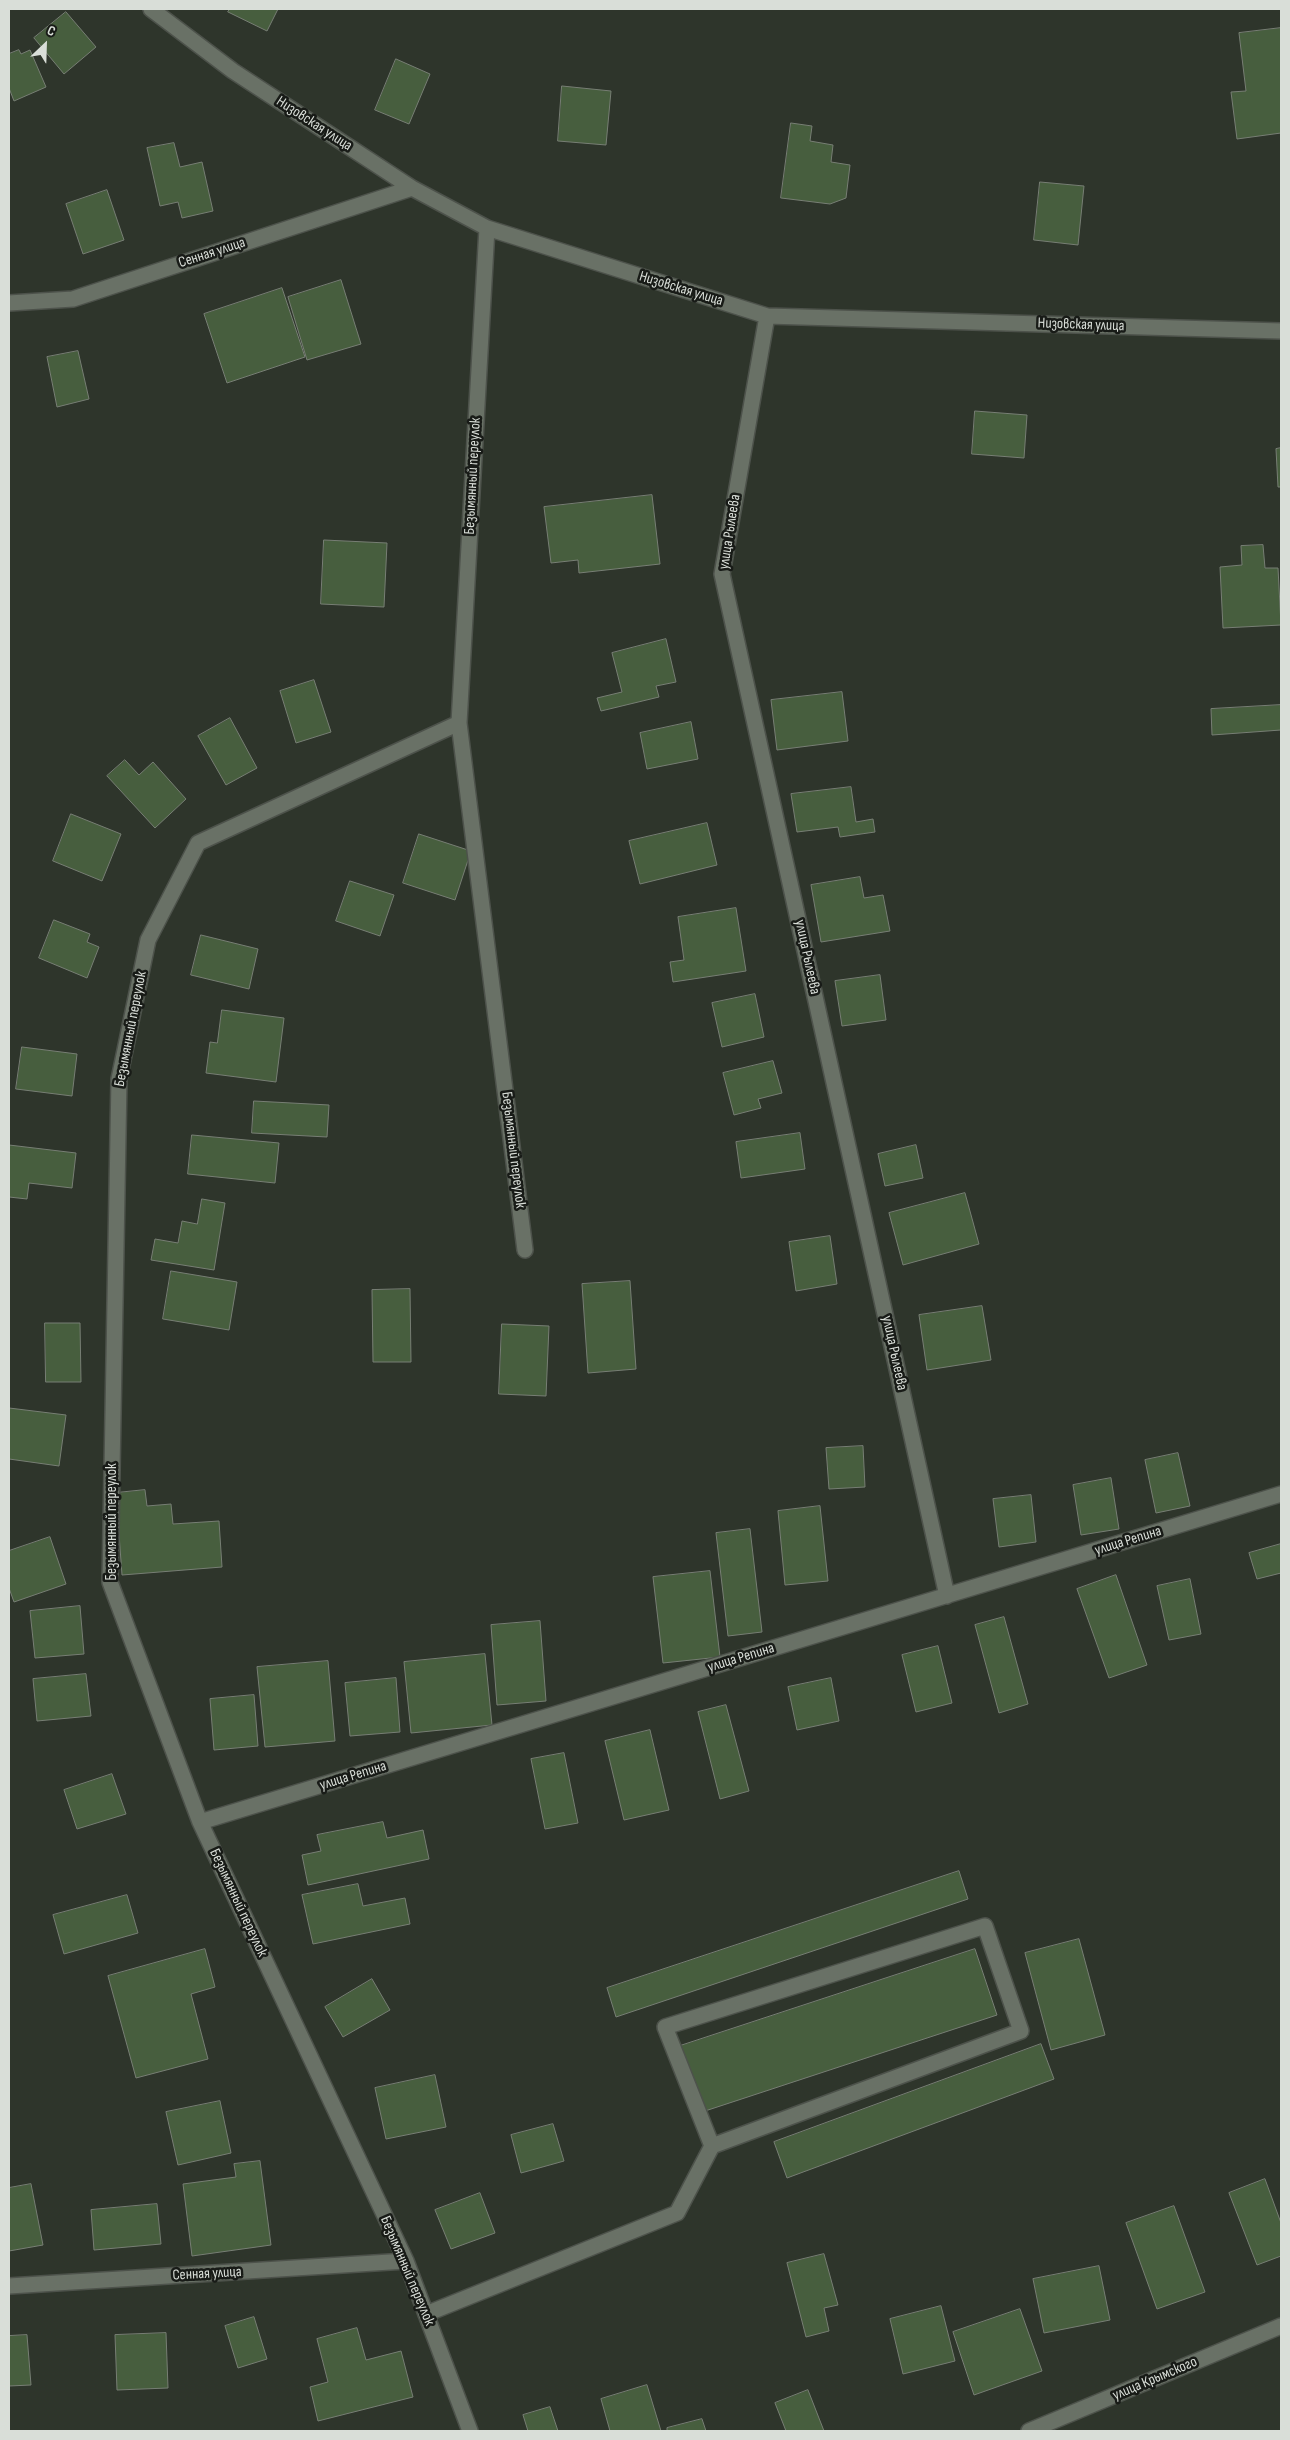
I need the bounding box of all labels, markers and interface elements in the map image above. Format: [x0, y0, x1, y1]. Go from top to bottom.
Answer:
north arrow [20, 20, 70, 70]
text: С [45, 22, 58, 40]
street label: Низовская улица [273, 93, 355, 155]
street label: Сенная улица [176, 234, 248, 272]
street label: Низовская улица [637, 268, 725, 310]
street label: Низовская улица [1037, 314, 1125, 336]
street label: Безымянный переулок [461, 417, 485, 535]
street label: улица Рылеева [715, 493, 745, 571]
street label: улица Рылеева [790, 918, 824, 996]
street label: Безымянный переулок [111, 970, 151, 1088]
street label: Безымянный переулок [497, 1091, 529, 1209]
street label: улица Рылеева [877, 1314, 911, 1392]
street label: Безымянный переулок [103, 1463, 121, 1581]
street label: улица Репина [1092, 1522, 1164, 1560]
street label: улица Репина [705, 1639, 777, 1677]
street label: улица Репина [317, 1757, 389, 1795]
street label: Безымянный переулок [205, 1846, 271, 1960]
street label: Безымянный переулок [376, 2214, 438, 2328]
street label: Сенная улица [172, 2263, 242, 2285]
street label: улица Крымского [1110, 2353, 1200, 2405]

